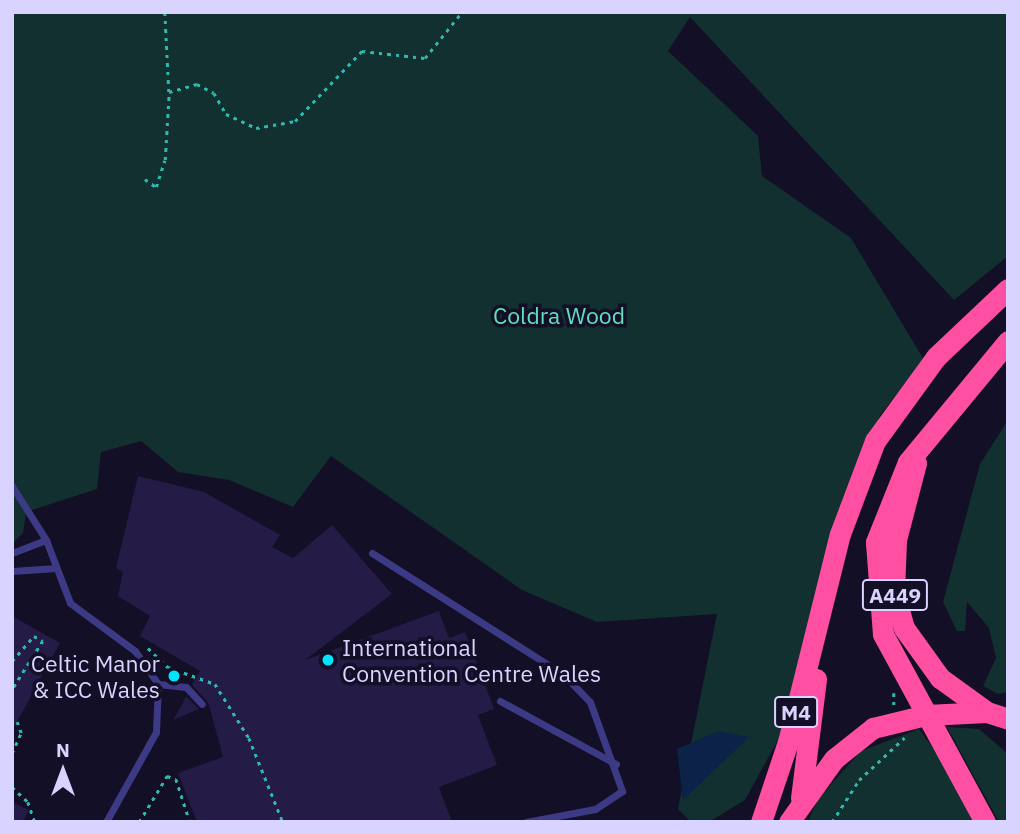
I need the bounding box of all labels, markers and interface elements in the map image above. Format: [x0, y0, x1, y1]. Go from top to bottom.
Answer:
park label: Coldra Wood [493, 301, 625, 329]
road number: A449 [862, 578, 928, 612]
place label: International Convention Centre Wales [342, 633, 601, 687]
place label: Celtic Manor & ICC Wales [31, 649, 160, 703]
marker: International Convention Centre Wales [320, 652, 336, 668]
marker: Celtic Manor & ICC Wales [166, 668, 182, 684]
road number: M4 [773, 694, 819, 730]
north arrow [28, 736, 98, 806]
text: N [56, 738, 70, 762]

